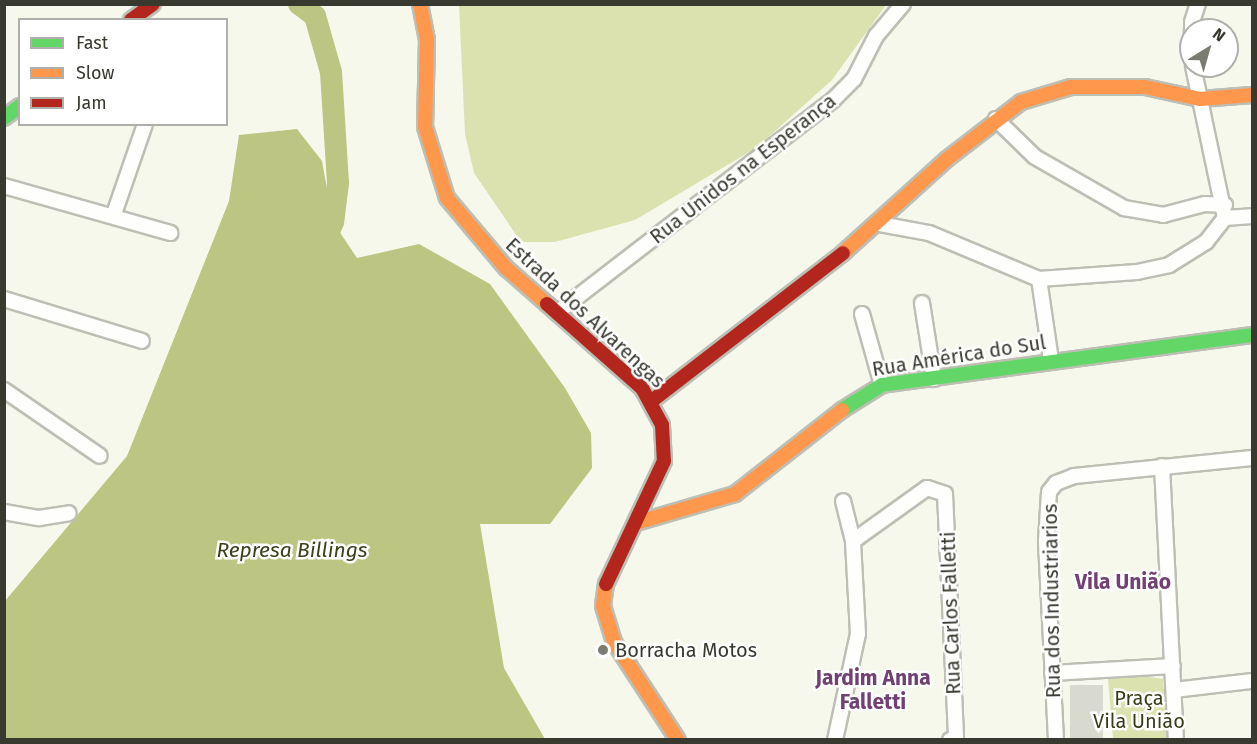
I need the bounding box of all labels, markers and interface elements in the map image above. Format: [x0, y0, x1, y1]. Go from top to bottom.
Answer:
legend [18, 18, 228, 126]
north arrow [1179, 18, 1239, 78]
text: N [1209, 24, 1229, 46]
text: Fast [76, 32, 108, 54]
text: Slow [76, 62, 114, 84]
street label: Rua Unidos na Esperança [645, 89, 841, 249]
text: Jam [76, 92, 107, 114]
street label: Estrada dos Alvarengas [500, 233, 670, 393]
street label: Rua América do Sul [870, 330, 1048, 382]
street label: Rua dos Industriarios [1038, 504, 1066, 698]
street label: Rua Carlos Falletti [936, 531, 966, 695]
water label: Represa Billings [216, 537, 368, 563]
district label: Vila União [1075, 569, 1171, 595]
place label: Borracha Motos [615, 638, 757, 662]
marker: Borracha Motos [596, 643, 610, 657]
district label: Jardim Anna Falletti [815, 665, 931, 715]
park label: Praça Vila União [1093, 687, 1185, 734]

